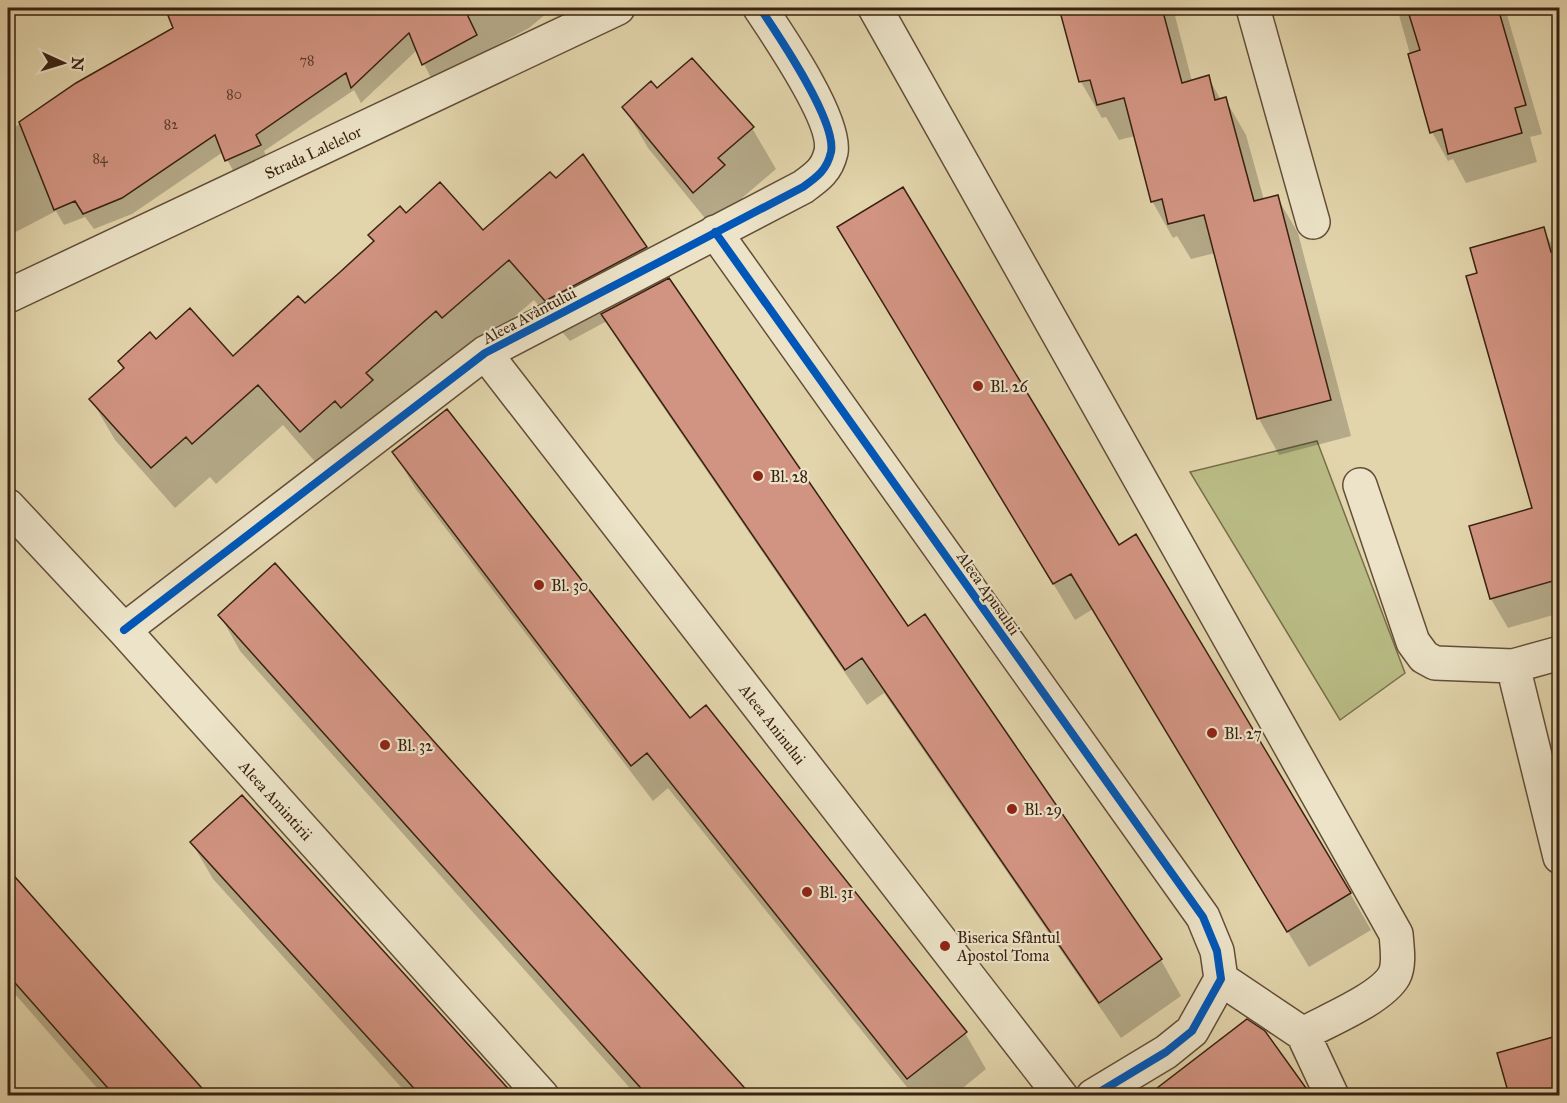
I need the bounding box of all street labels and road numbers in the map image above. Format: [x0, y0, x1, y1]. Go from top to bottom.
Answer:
street label: Strada Lalelelor [262, 122, 365, 183]
street label: Aleea Avântului [478, 283, 580, 348]
street label: Aleea Apusului [952, 547, 1025, 639]
street label: Aleea Aninului [735, 680, 810, 769]
street label: Aleea Amintirii [234, 756, 317, 845]

